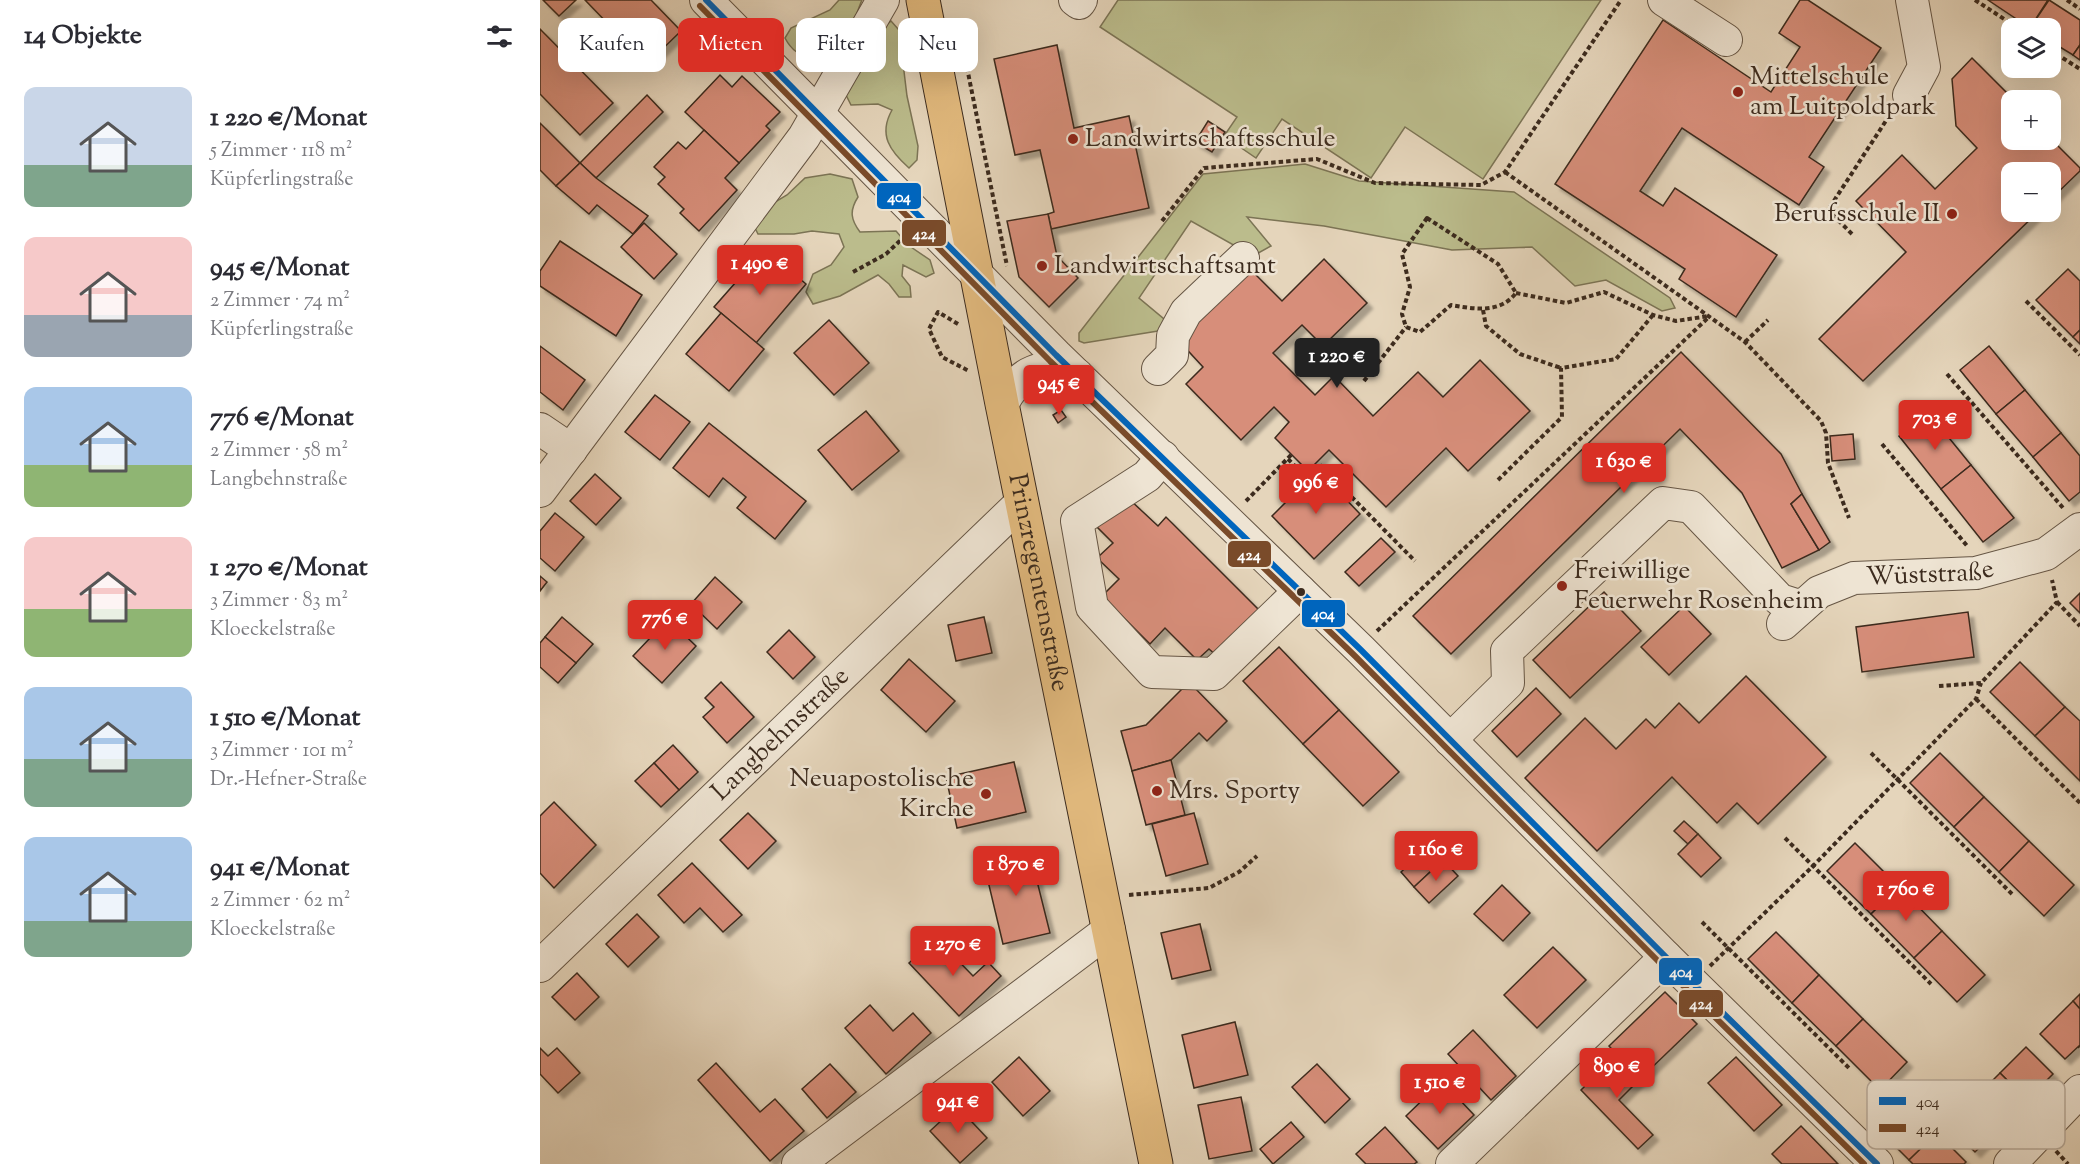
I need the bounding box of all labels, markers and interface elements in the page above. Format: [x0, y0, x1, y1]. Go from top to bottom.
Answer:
text: 14 Objekte [24, 18, 142, 55]
chip: Kaufen [558, 18, 666, 72]
chip: Mieten [678, 18, 784, 72]
chip: Filter [796, 18, 886, 72]
chip: Neu [898, 18, 978, 72]
map controls [2001, 18, 2061, 222]
button: layers [2001, 18, 2061, 78]
icon: filters [483, 20, 516, 53]
place label: Mittelschule am Luitpoldpark [1750, 59, 1936, 126]
marker: Mittelschule am Luitpoldpark [1731, 85, 1745, 99]
button: + [2001, 90, 2061, 150]
text: 1 220 €/Monat [210, 100, 367, 137]
icon: home [72, 111, 144, 183]
place label: Landwirtschaftsschule [1085, 121, 1336, 158]
marker: Landwirtschaftsschule [1066, 132, 1080, 146]
text: 5 Zimmer · 118 m² [210, 137, 352, 166]
button: − [2001, 162, 2061, 222]
text: Küpferlingstraße [210, 166, 354, 195]
line badge: 404 [876, 182, 922, 210]
text: 404 [886, 187, 911, 210]
place label: Berufsschule II [1774, 196, 1940, 233]
marker: Berufsschule II [1945, 207, 1959, 221]
line badge: 424 [901, 219, 947, 247]
text: 424 [911, 224, 936, 247]
pin: 1 490 € [705, 245, 815, 296]
place label: Landwirtschaftsamt [1054, 248, 1276, 285]
text: 945 €/Monat [210, 250, 349, 287]
text: 1 490 € [731, 250, 789, 279]
marker: Landwirtschaftsamt [1035, 259, 1049, 273]
icon: home [72, 261, 144, 333]
text: 2 Zimmer · 74 m² [210, 287, 350, 316]
text: Küpferlingstraße [210, 316, 354, 345]
pin: 1 220 € [1282, 338, 1392, 389]
text: 1 220 € [1309, 343, 1365, 372]
pin: 945 € [1017, 365, 1101, 416]
text: 945 € [1037, 370, 1081, 399]
text: 776 €/Monat [210, 400, 354, 437]
pin: 703 € [1893, 400, 1977, 451]
text: 703 € [1913, 405, 1957, 434]
icon: home [72, 411, 144, 483]
text: 2 Zimmer · 58 m² [210, 437, 348, 466]
pin: 1 630 € [1569, 443, 1679, 494]
text: 1 630 € [1596, 448, 1652, 477]
pin: 996 € [1274, 464, 1358, 515]
text: Langbehnstraße [210, 466, 347, 495]
text: 996 € [1293, 469, 1339, 498]
street label: Prinzregentenstraße [998, 471, 1078, 695]
line badge: 424 [1227, 540, 1272, 568]
text: 424 [1236, 545, 1261, 568]
text: 1 270 €/Monat [210, 550, 368, 587]
street label: Wüststraße [1865, 550, 1998, 596]
place label: Freiwillige Feuerwehr Rosenheim [1574, 553, 1824, 620]
icon: home [72, 561, 144, 633]
marker: Freiwillige Feuerwehr Rosenheim [1555, 579, 1569, 593]
unlabelled marker [1295, 586, 1307, 598]
text: 3 Zimmer · 83 m² [210, 587, 348, 616]
line badge: 404 [1301, 599, 1346, 628]
pin: 776 € [623, 600, 707, 651]
text: 404 [1310, 604, 1335, 627]
text: 776 € [642, 605, 688, 634]
text: Kloeckelstraße [210, 616, 336, 645]
street label: Langbehnstraße [703, 659, 858, 810]
text: 1 510 €/Monat [210, 700, 360, 737]
icon: home [72, 711, 144, 783]
text: 3 Zimmer · 101 m² [210, 737, 354, 766]
place label: Neuapostolische Kirche [789, 761, 974, 828]
text: Dr.-Hefner-Straße [210, 766, 367, 795]
place label: Mrs. Sporty [1169, 773, 1300, 810]
marker: Mrs. Sporty [1150, 784, 1164, 798]
marker: Neuapostolische Kirche [979, 787, 993, 801]
pin: 1 160 € [1381, 831, 1491, 882]
text: 1 160 € [1409, 836, 1463, 865]
pin: 1 870 € [961, 846, 1071, 897]
text: 941 €/Monat [210, 850, 349, 887]
text: 1 870 € [987, 851, 1045, 880]
icon: home [72, 861, 144, 933]
pin: 1 760 € [1851, 871, 1961, 922]
text: 1 760 € [1877, 876, 1935, 905]
text: 2 Zimmer · 62 m² [210, 887, 350, 916]
text: Kloeckelstraße [210, 916, 336, 945]
pin: 1 270 € [898, 926, 1008, 977]
text: 1 270 € [924, 931, 982, 960]
line badge: 404 [1658, 957, 1703, 986]
text: 404 [1668, 962, 1693, 985]
line badge: 424 [1678, 989, 1724, 1018]
text: 424 [1688, 994, 1713, 1017]
pin: 890 € [1575, 1048, 1659, 1099]
text: 890 € [1594, 1053, 1640, 1082]
pin: 1 510 € [1385, 1064, 1495, 1115]
text: 1 510 € [1414, 1069, 1466, 1098]
legend [1867, 1080, 2065, 1149]
pin: 941 € [916, 1083, 1000, 1134]
text: 941 € [936, 1088, 980, 1117]
text: 404 [1916, 1092, 1940, 1115]
text: 424 [1916, 1119, 1940, 1142]

